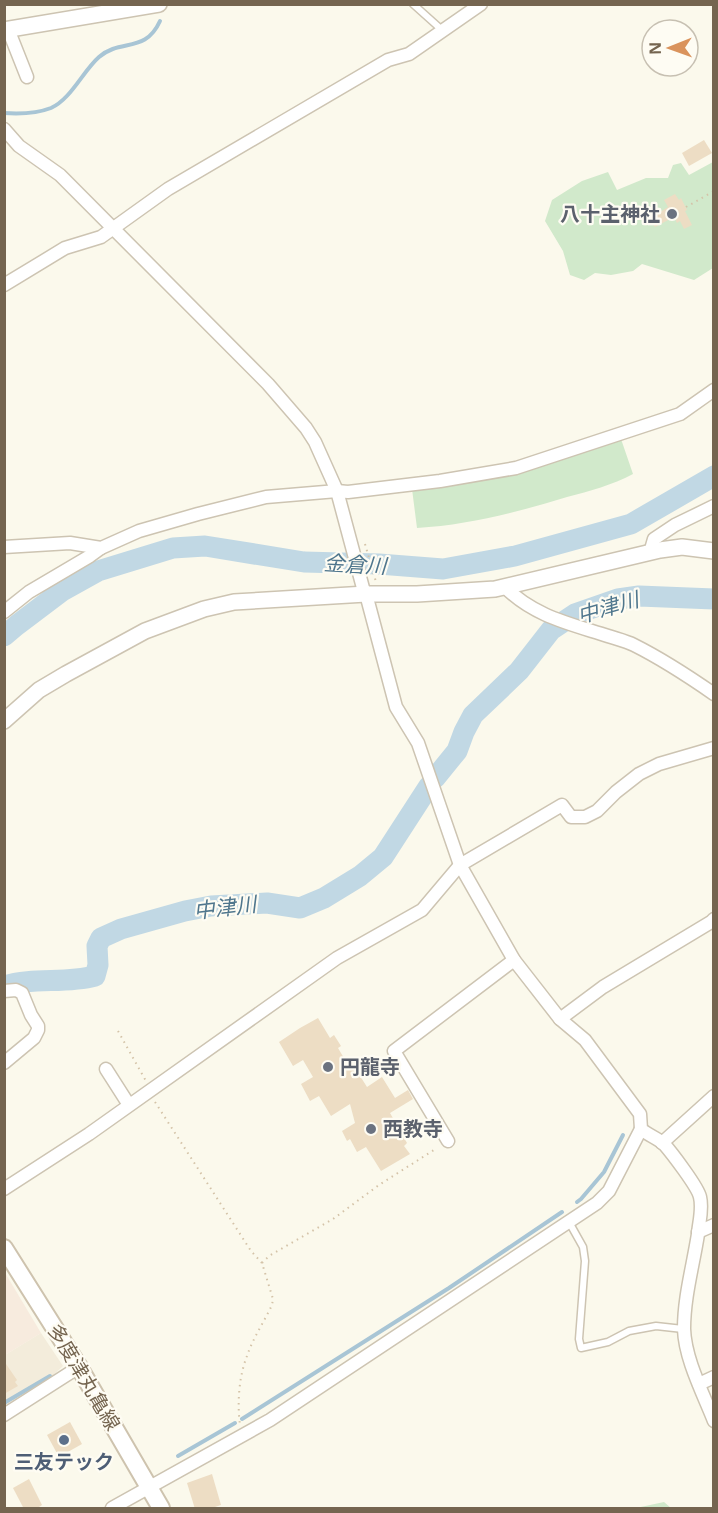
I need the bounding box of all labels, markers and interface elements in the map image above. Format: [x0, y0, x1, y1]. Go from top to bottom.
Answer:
north arrow [640, 18, 700, 78]
text: N [644, 42, 666, 55]
place label: 八十主神社 [560, 200, 660, 227]
marker: 八十主神社 [665, 207, 679, 221]
water label: 金倉川 [323, 548, 389, 580]
water label: 中津川 [574, 584, 644, 629]
water label: 中津川 [192, 889, 260, 925]
place label: 円龍寺 [340, 1053, 400, 1080]
marker: 円龍寺 [321, 1060, 335, 1074]
place label: 西教寺 [383, 1115, 443, 1142]
marker: 西教寺 [364, 1122, 378, 1136]
street label: 多度津丸亀線 [42, 1318, 127, 1435]
marker: 三友テック [57, 1433, 71, 1447]
place label: 三友テック [14, 1448, 114, 1475]

